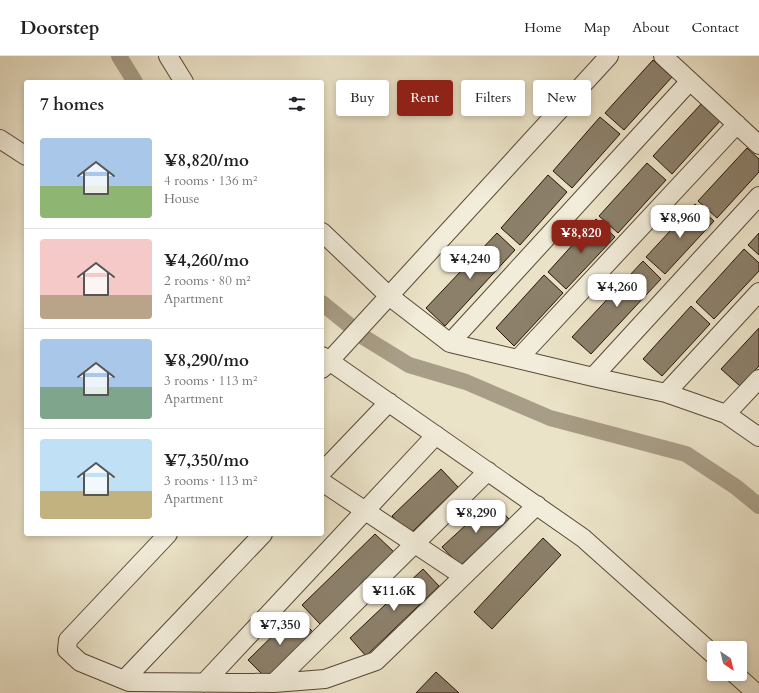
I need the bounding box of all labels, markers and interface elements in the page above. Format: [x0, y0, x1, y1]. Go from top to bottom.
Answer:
text: Doorstep [20, 15, 100, 41]
text: Home [524, 18, 562, 37]
text: Map [584, 18, 610, 37]
text: About [632, 18, 669, 37]
text: Contact [691, 18, 739, 37]
chip: Buy [336, 80, 389, 116]
chip: Rent [397, 80, 453, 116]
chip: Filters [461, 80, 525, 116]
chip: New [533, 80, 591, 116]
text: 7 homes [40, 93, 104, 116]
icon: filters [286, 93, 308, 115]
text: ¥8,820/mo [164, 149, 249, 172]
icon: home [72, 154, 120, 202]
text: 4 rooms · 136 m² [164, 172, 257, 190]
text: House [164, 190, 199, 208]
pin: ¥8,960 [647, 205, 713, 239]
text: ¥8,960 [660, 209, 700, 227]
pin: ¥8,820 [548, 220, 614, 254]
text: ¥8,820 [561, 224, 601, 242]
pin: ¥4,240 [437, 246, 503, 280]
text: ¥4,260/mo [164, 249, 249, 272]
text: ¥4,240 [450, 250, 490, 268]
icon: home [72, 255, 120, 303]
text: 2 rooms · 80 m² [164, 272, 251, 290]
pin: ¥4,260 [584, 274, 650, 308]
text: ¥4,260 [597, 278, 637, 296]
text: Apartment [164, 290, 223, 308]
text: ¥8,290/mo [164, 349, 249, 372]
icon: home [72, 355, 120, 403]
text: 3 rooms · 113 m² [164, 372, 257, 390]
text: Apartment [164, 390, 223, 408]
text: ¥7,350/mo [164, 449, 249, 472]
icon: home [72, 455, 120, 503]
text: 3 rooms · 113 m² [164, 472, 257, 490]
text: Apartment [164, 490, 223, 508]
pin: ¥8,290 [443, 500, 509, 534]
text: ¥8,290 [456, 504, 496, 522]
pin: ¥11.6K [361, 578, 427, 612]
text: ¥11.6K [372, 582, 416, 600]
pin: ¥7,350 [247, 612, 313, 646]
text: ¥7,350 [260, 616, 300, 634]
north arrow [707, 641, 747, 681]
map controls [707, 641, 747, 681]

